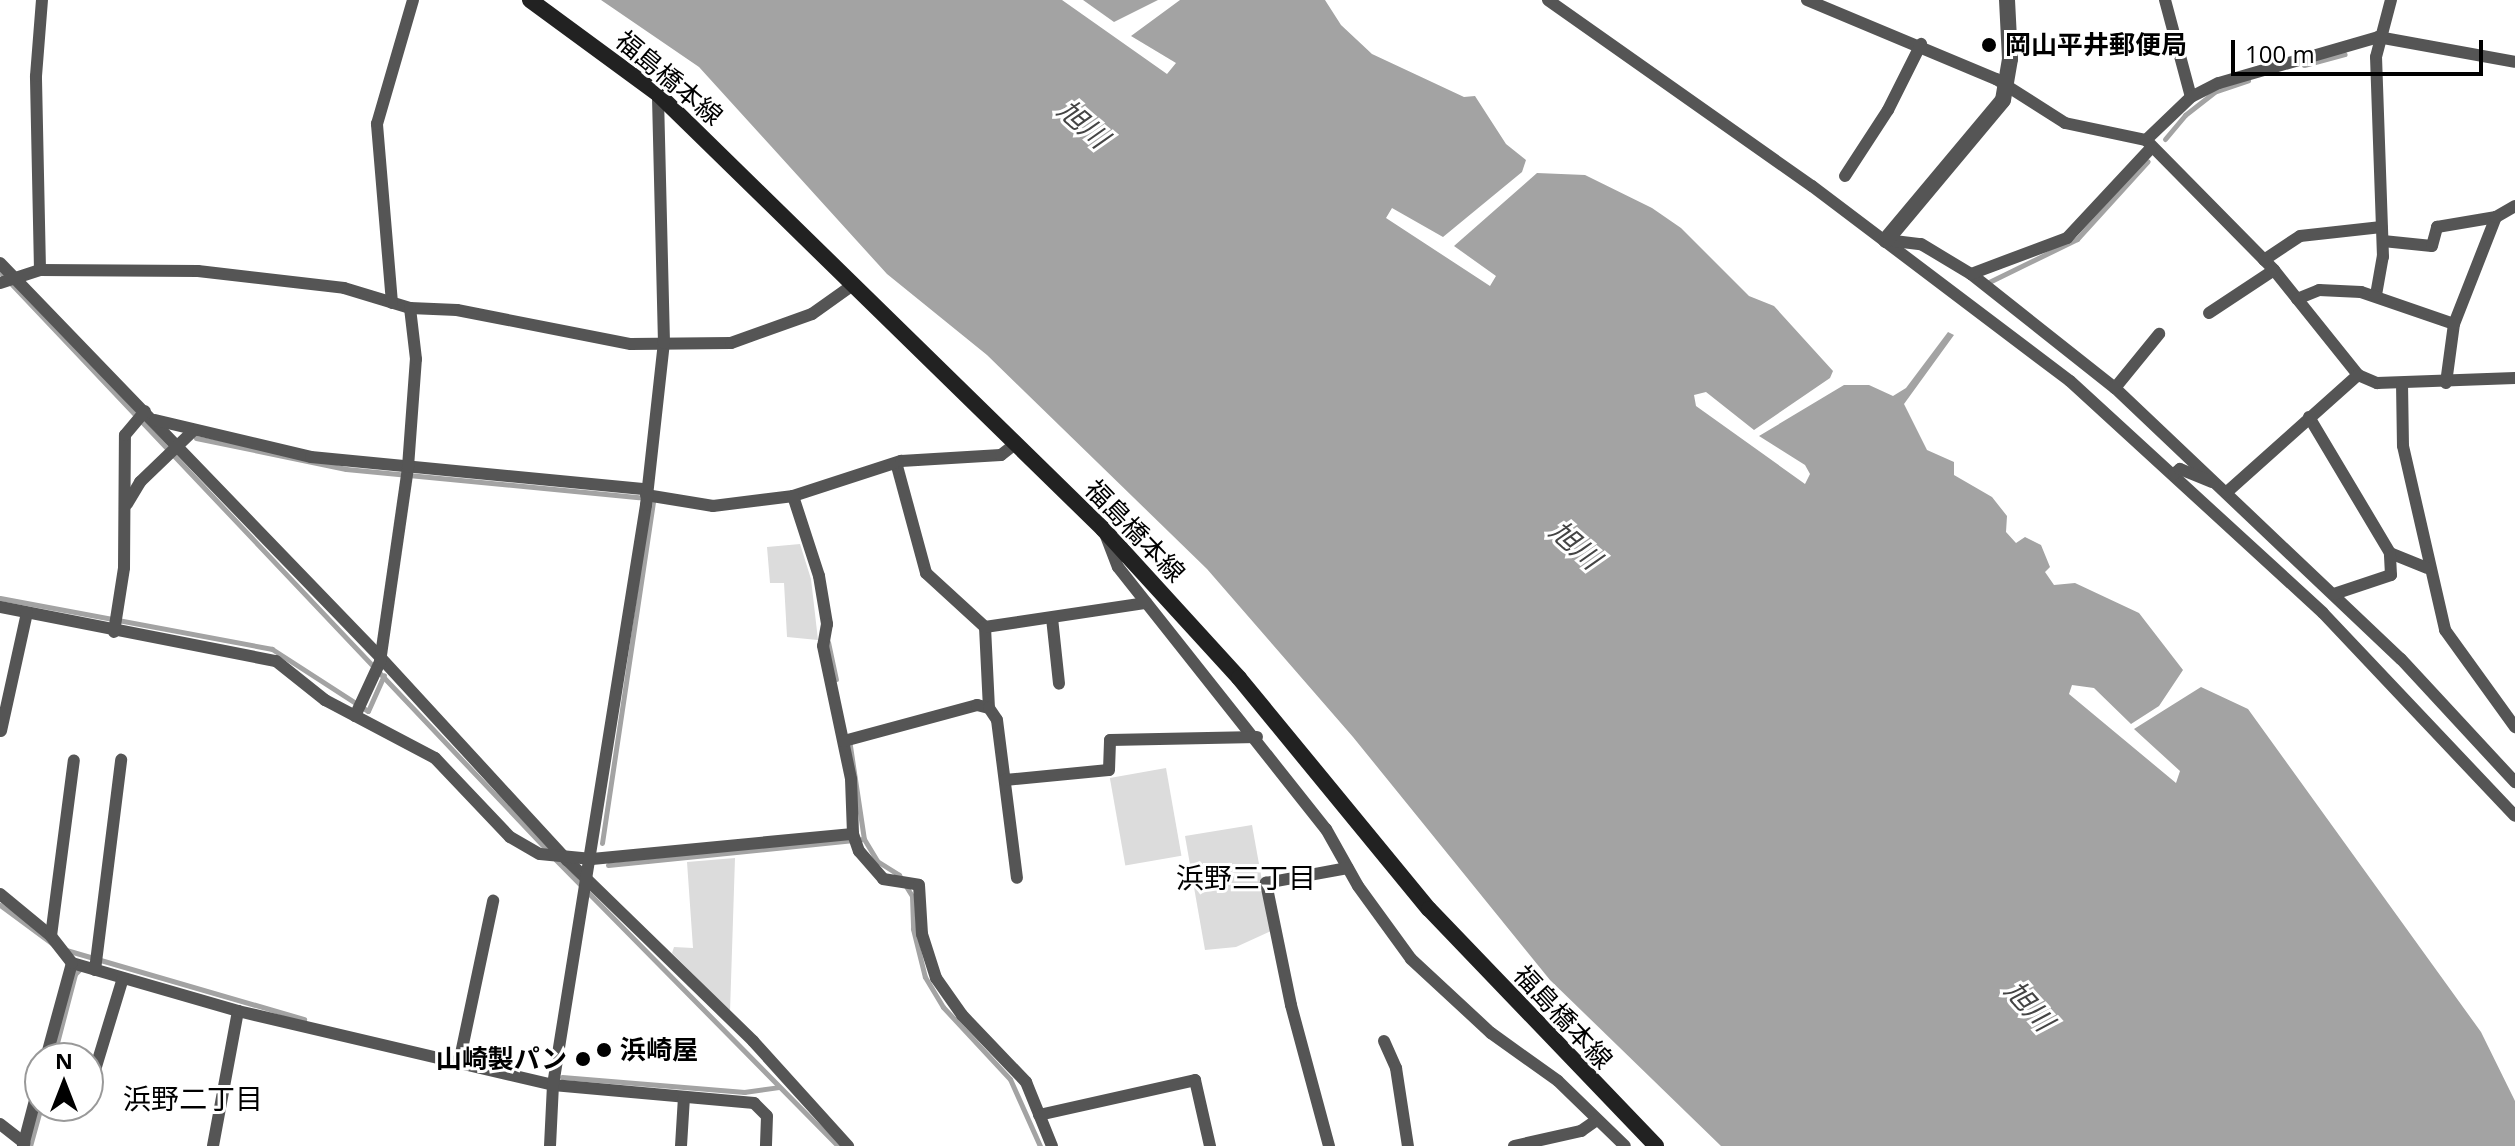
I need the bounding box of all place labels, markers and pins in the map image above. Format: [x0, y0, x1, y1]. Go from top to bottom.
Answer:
place label: 岡山平井郵便局 [2005, 29, 2187, 61]
marker: 岡山平井郵便局 [1980, 36, 1998, 54]
place label: 浜崎屋 [620, 1034, 698, 1066]
marker: 浜崎屋 [595, 1041, 613, 1059]
place label: 山崎製パン [437, 1043, 567, 1075]
marker: 山崎製パン [574, 1050, 592, 1068]

